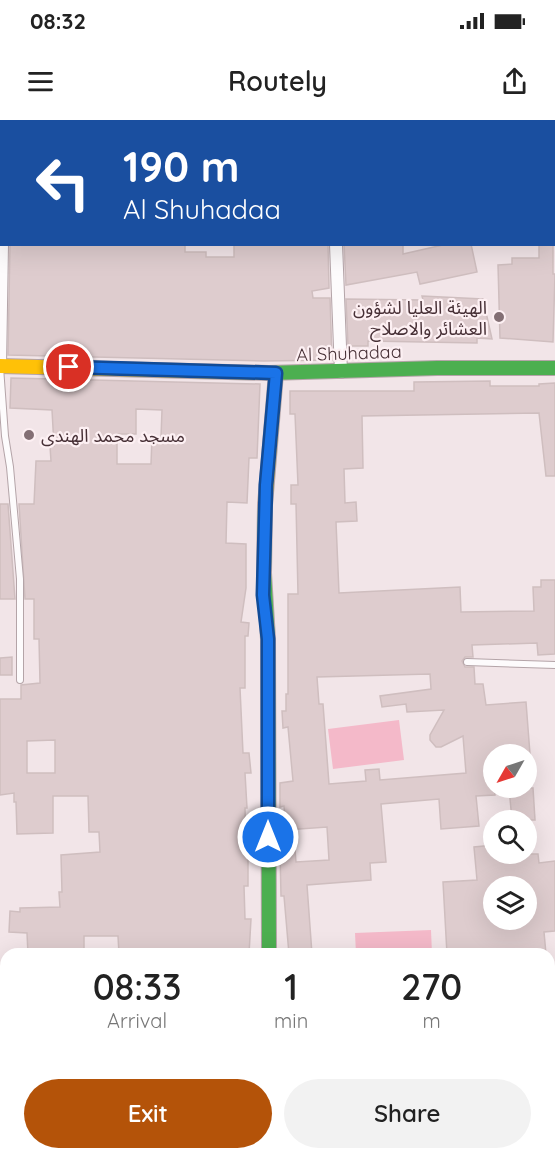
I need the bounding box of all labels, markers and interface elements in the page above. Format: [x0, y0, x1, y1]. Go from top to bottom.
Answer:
text: 08:32 [30, 7, 86, 35]
text: Routely [228, 64, 327, 98]
icon: menu [24, 65, 57, 98]
icon: share [498, 65, 531, 98]
text: 190 m [123, 140, 239, 193]
icon: left [24, 144, 102, 222]
text: Al Shuhadaa [123, 192, 281, 226]
place label: الهيئة العليا لشؤون العشائر والاصلاح [353, 296, 487, 342]
marker: الهيئة العليا لشؤون العشائر والاصلاح [492, 310, 506, 324]
street label: Al Shuhadaa [296, 340, 402, 366]
pin [43, 341, 94, 392]
icon: arrive [52, 350, 85, 383]
place label: مسجد محمد الهندى [41, 424, 185, 447]
marker: مسجد محمد الهندى [22, 428, 36, 442]
north arrow [483, 744, 537, 798]
map controls [483, 744, 537, 930]
position arrow [236, 805, 300, 869]
button: search [483, 810, 537, 864]
button: layers [483, 876, 537, 930]
text: 08:33 [93, 964, 181, 1009]
text: 1 [284, 964, 298, 1009]
text: 270 [401, 964, 462, 1009]
text: Arrival [107, 1008, 167, 1033]
text: min [274, 1008, 308, 1033]
text: m [422, 1008, 441, 1033]
button: Exit [24, 1079, 272, 1148]
button: Share [284, 1079, 531, 1148]

